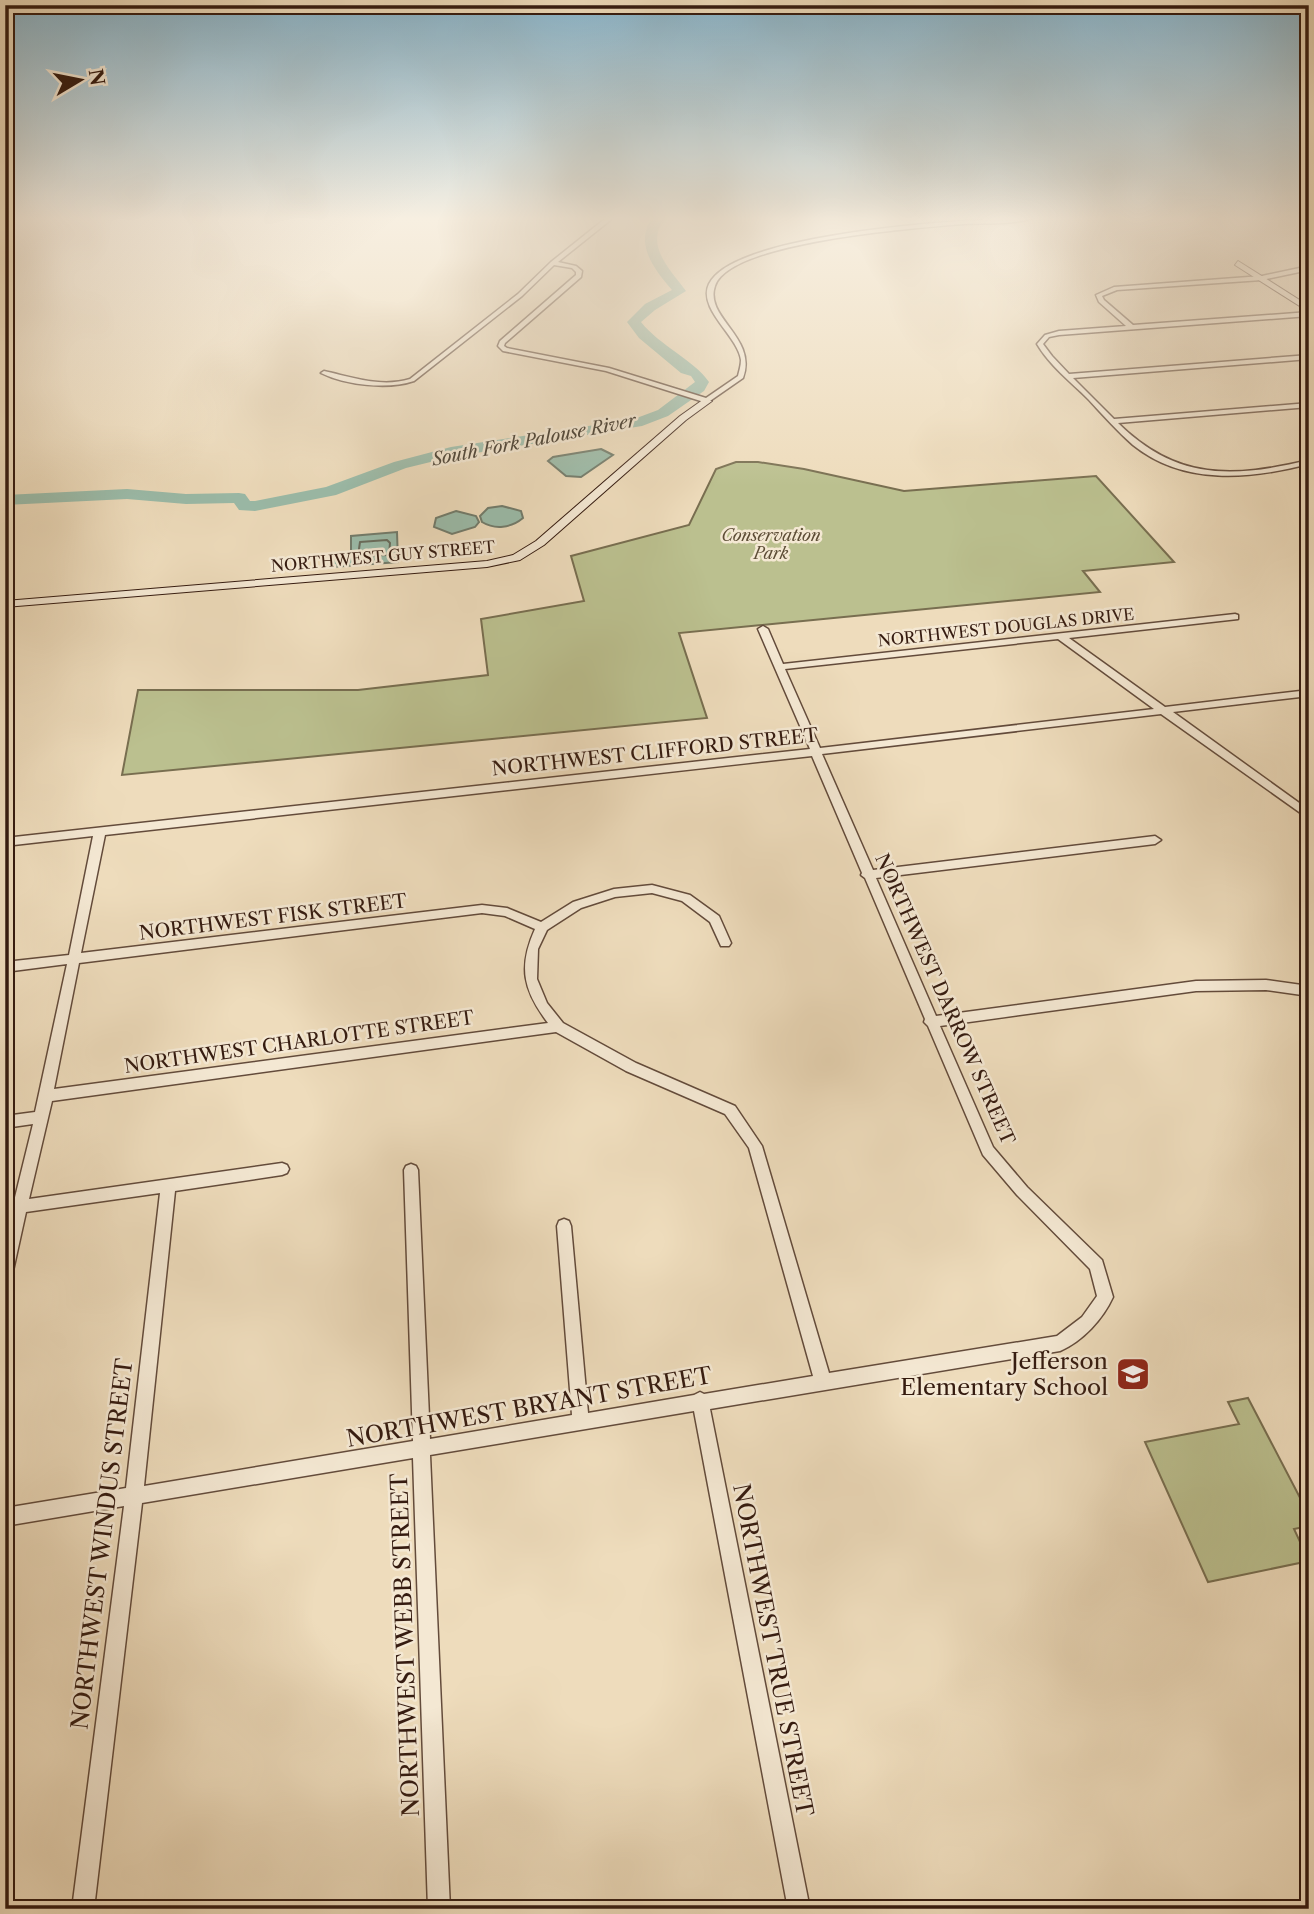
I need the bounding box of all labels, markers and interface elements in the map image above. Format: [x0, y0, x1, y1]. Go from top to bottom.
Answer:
north arrow [46, 46, 116, 116]
text: N [83, 67, 109, 87]
water label: South Fork Palouse River [429, 409, 639, 471]
park label: Conservation Park [721, 525, 821, 563]
street label: NORTHWEST GUY STREET [270, 536, 496, 576]
street label: NORTHWEST DOUGLAS DRIVE [877, 604, 1135, 650]
street label: NORTHWEST CLIFFORD STREET [491, 723, 820, 781]
street label: NORTHWEST DARROW STREET [870, 850, 1020, 1149]
street label: NORTHWEST FISK STREET [138, 889, 409, 945]
street label: NORTHWEST CHARLOTTE STREET [123, 1006, 476, 1078]
place label: Jefferson Elementary School [900, 1347, 1108, 1401]
school or university icon: Jefferson Elementary School [1114, 1355, 1152, 1393]
street label: NORTHWEST WINDUS STREET [65, 1356, 139, 1731]
street label: NORTHWEST BRYANT STREET [344, 1361, 715, 1453]
street label: NORTHWEST WEBB STREET [385, 1472, 425, 1817]
street label: NORTHWEST TRUE STREET [727, 1481, 819, 1819]

